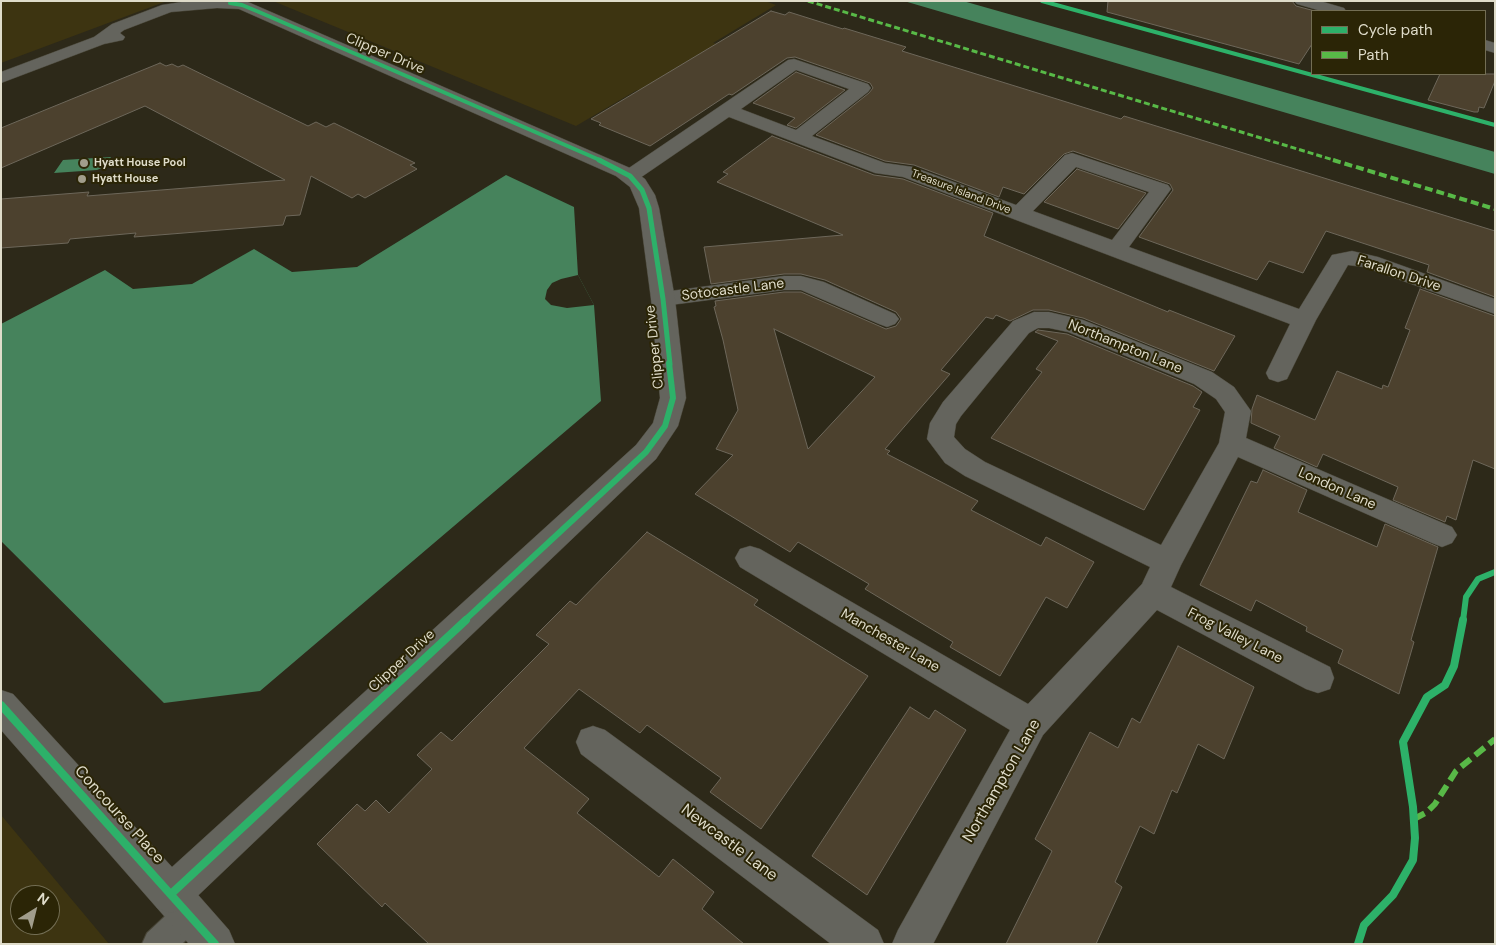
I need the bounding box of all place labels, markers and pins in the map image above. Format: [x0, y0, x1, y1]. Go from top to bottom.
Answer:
place label: Hyatt House Pool [94, 156, 186, 170]
marker: Hyatt House Pool [78, 157, 90, 169]
place label: Hyatt House [92, 172, 158, 186]
marker: Hyatt House [76, 173, 88, 185]

